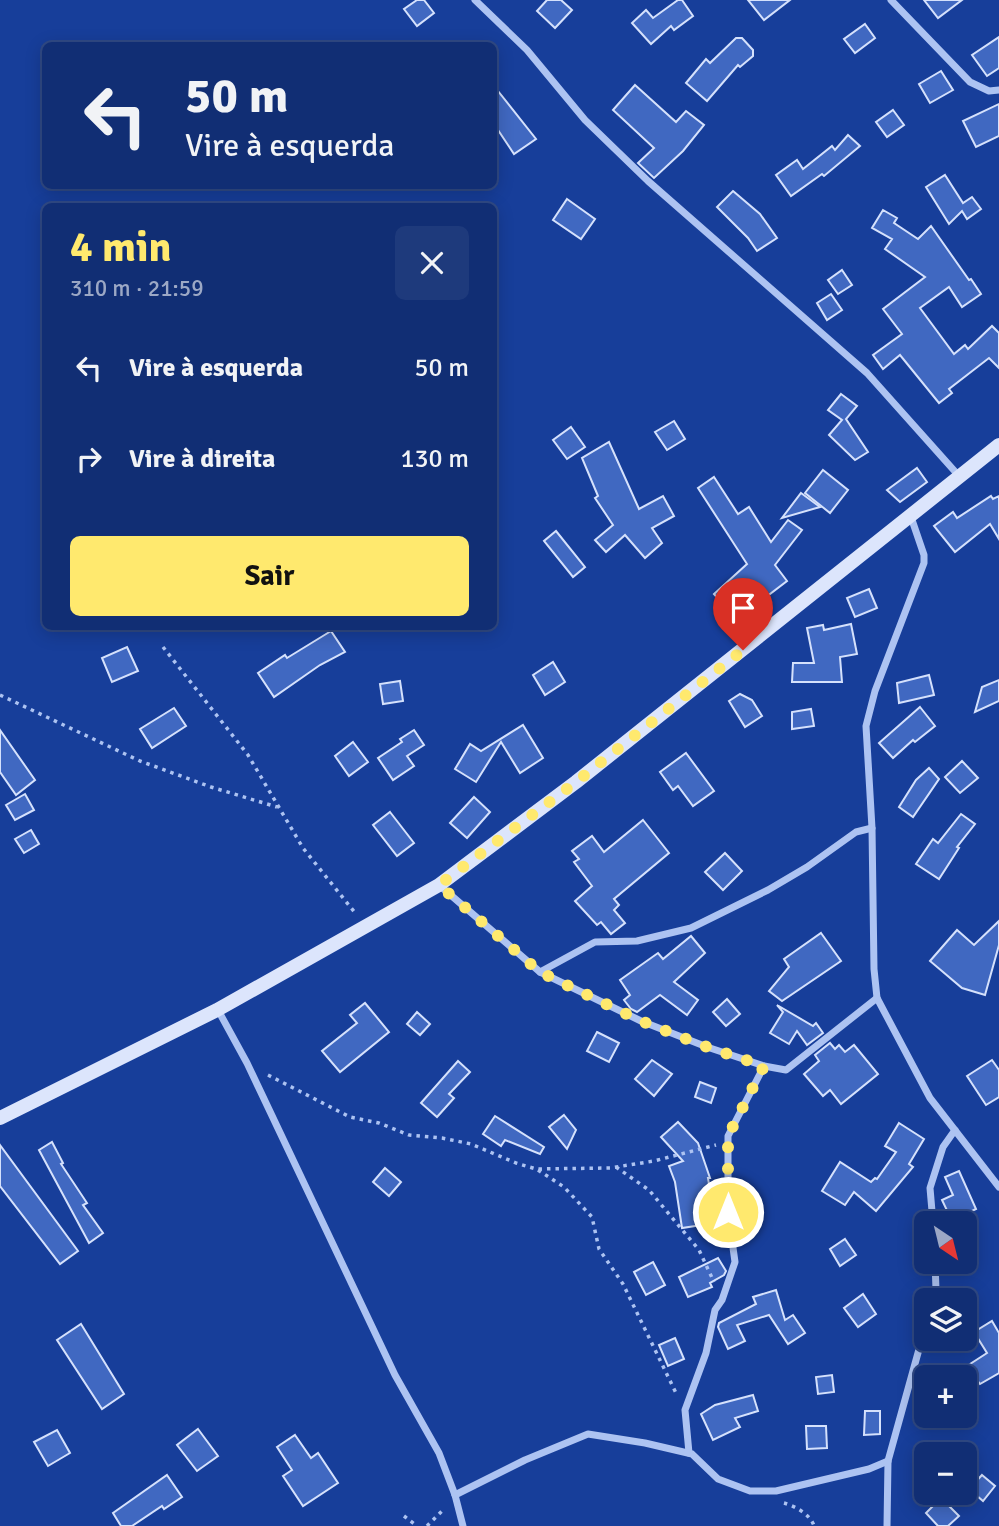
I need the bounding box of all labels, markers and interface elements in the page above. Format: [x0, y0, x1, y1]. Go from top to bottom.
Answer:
text: 50 m [185, 66, 288, 126]
icon: left [70, 70, 161, 161]
text: Vire à esquerda [185, 126, 395, 165]
text: 4 min [70, 222, 171, 273]
button: close [395, 226, 469, 300]
text: 310 m · 21:59 [70, 274, 204, 303]
icon: left [70, 349, 108, 387]
text: Vire à esquerda [129, 352, 303, 384]
text: 50 m [414, 352, 469, 384]
icon: right [70, 440, 108, 478]
text: Vire à direita [129, 443, 275, 475]
text: 130 m [400, 443, 469, 475]
button: Sair [70, 536, 469, 616]
pin [713, 578, 773, 650]
icon: arrive [724, 589, 762, 627]
position arrow [691, 1175, 765, 1249]
north arrow [914, 1211, 976, 1274]
map controls [914, 1211, 977, 1505]
button: layers [914, 1288, 977, 1351]
button: + [914, 1365, 977, 1428]
button: − [914, 1442, 977, 1505]

